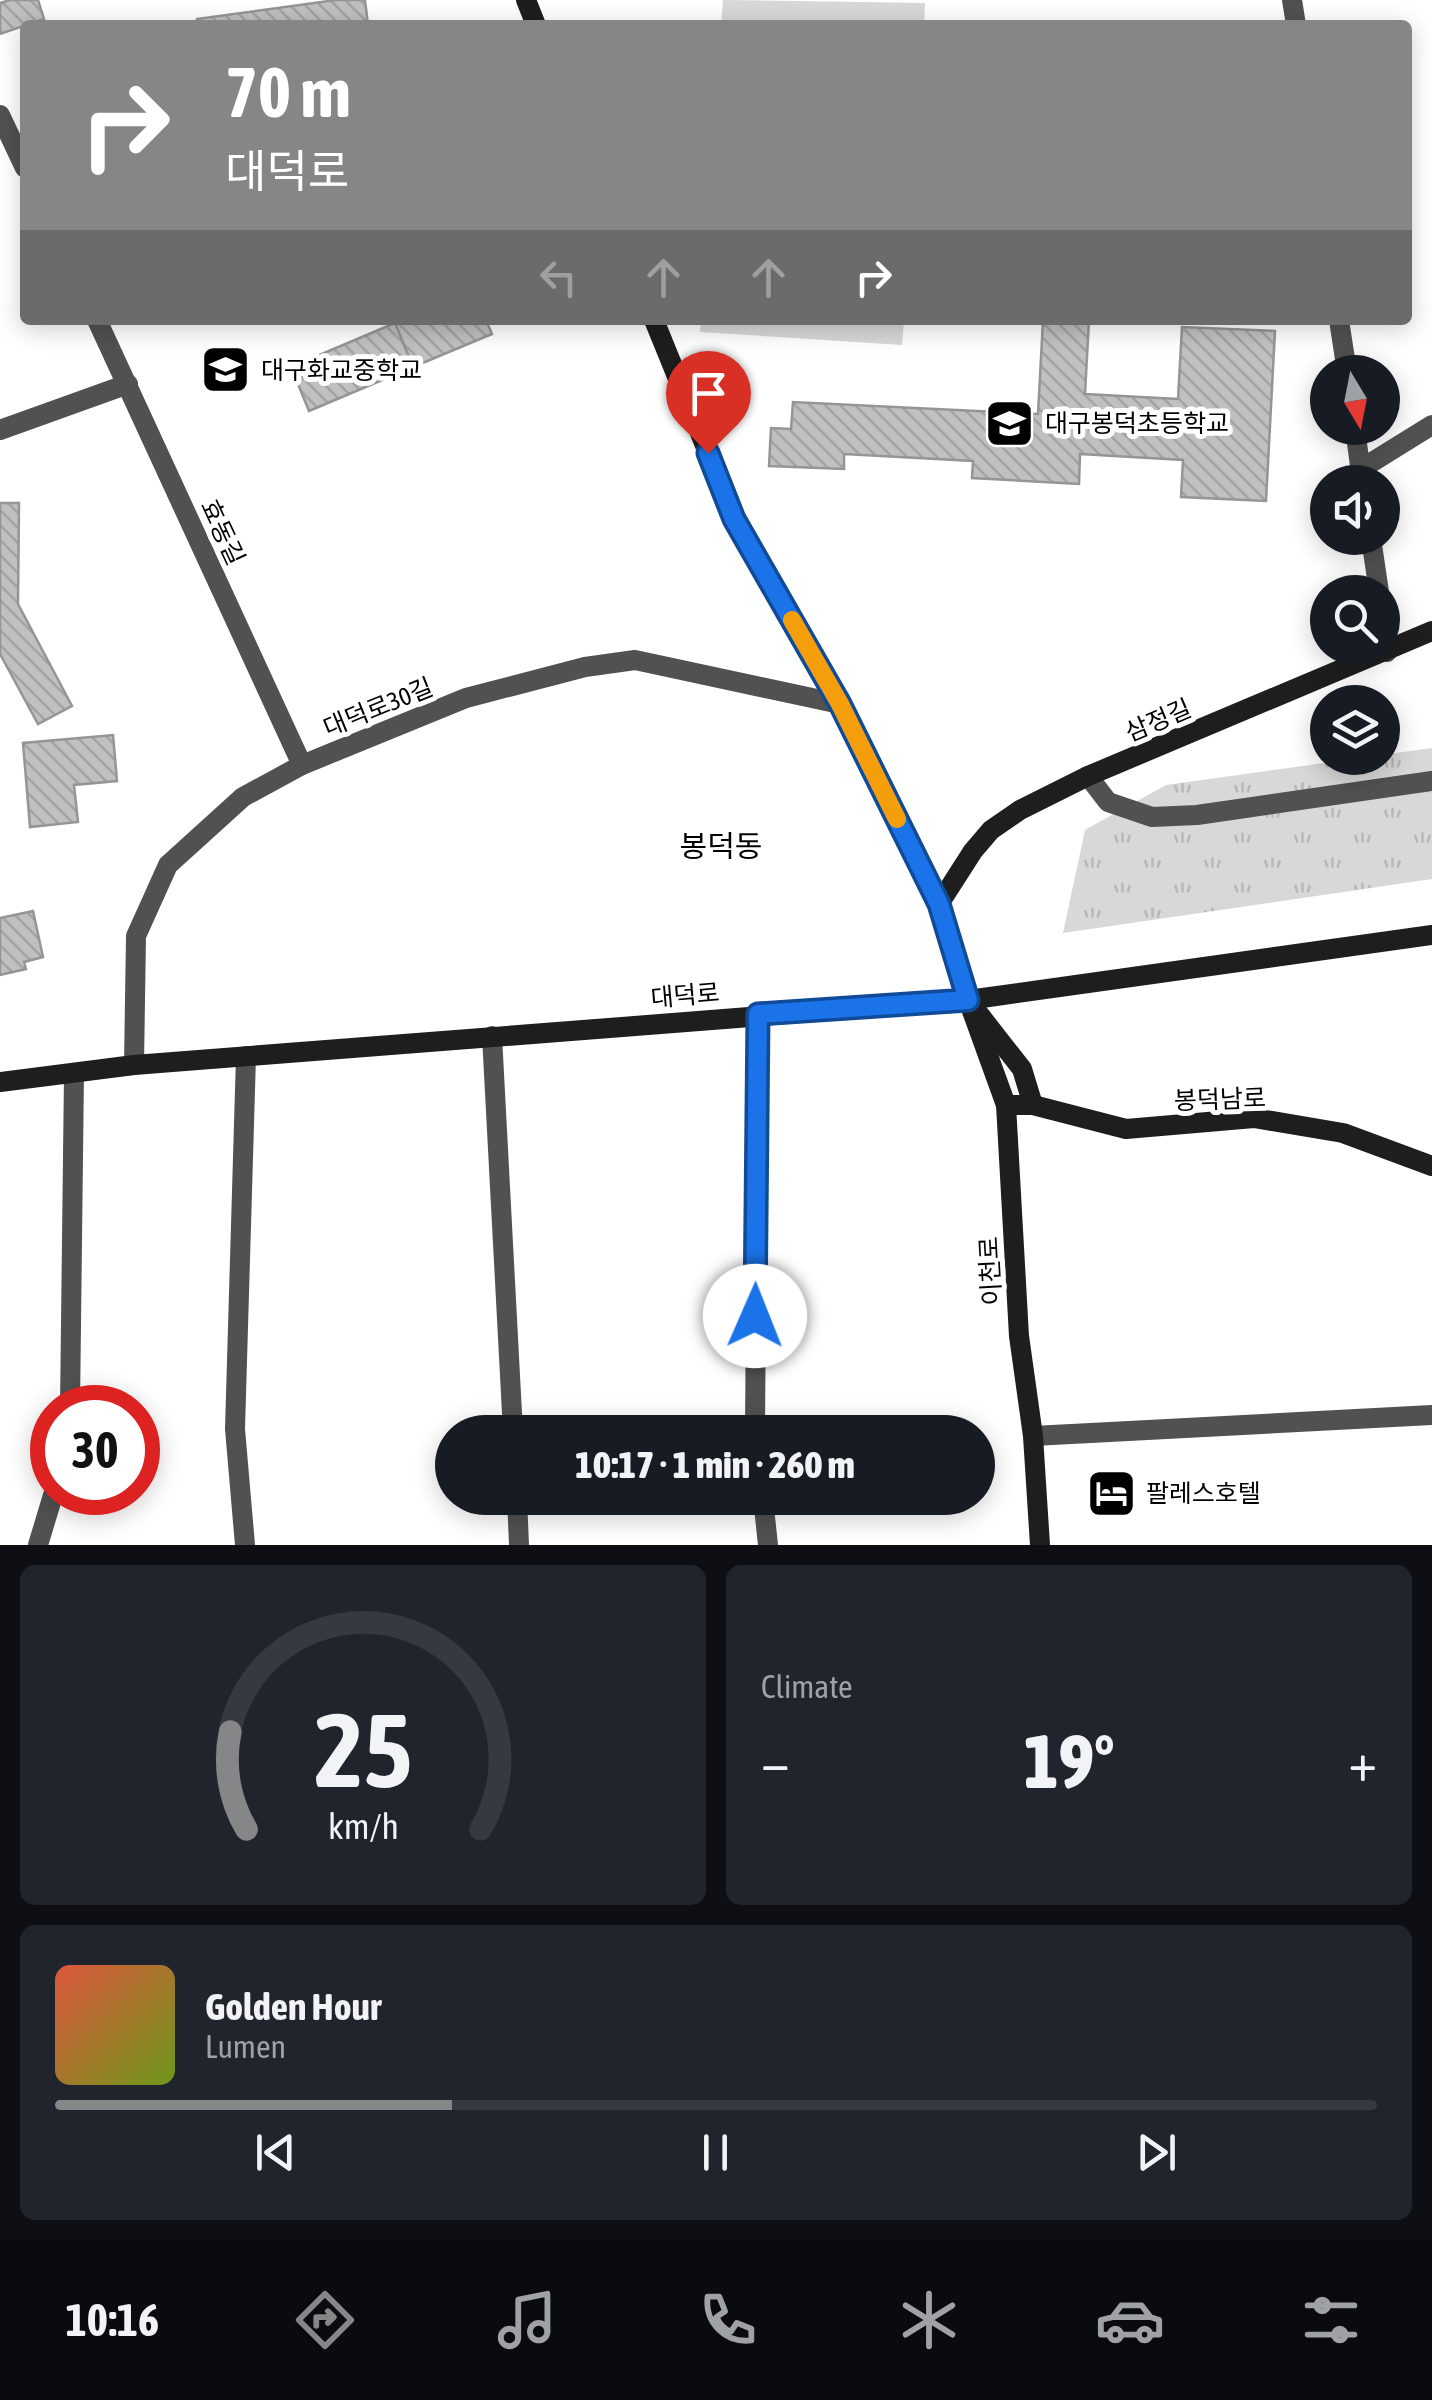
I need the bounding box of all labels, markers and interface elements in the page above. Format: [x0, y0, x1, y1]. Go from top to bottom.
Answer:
text: 70 m [225, 52, 351, 132]
icon: right [60, 60, 190, 190]
text: 대덕로 [225, 145, 349, 197]
icon: left [531, 250, 586, 305]
icon: ahead [636, 250, 691, 305]
icon: ahead [741, 250, 796, 305]
icon: right [846, 250, 901, 305]
school or university icon: 대구화교중학교 [200, 344, 252, 396]
pin [666, 351, 751, 454]
north arrow [1310, 355, 1400, 445]
map controls [1310, 355, 1400, 775]
place label: 대구화교중학교 [261, 356, 422, 384]
icon: arrive [681, 366, 736, 421]
school or university icon: 대구봉덕초등학교 [984, 397, 1036, 449]
place label: 대구봉덕초등학교 [1045, 409, 1229, 437]
button: sound [1310, 465, 1400, 555]
street label: 효동길 [196, 495, 250, 569]
button: search [1310, 575, 1400, 665]
street label: 대덕로30길 [319, 672, 437, 742]
button: layers [1310, 685, 1400, 775]
street label: 삼정길 [1121, 694, 1195, 746]
district label: 봉덕동 [680, 829, 762, 863]
street label: 대덕로 [649, 978, 721, 1012]
street label: 봉덕남로 [1174, 1083, 1266, 1115]
street label: 이천로 [974, 1236, 1006, 1306]
position arrow [703, 1264, 807, 1368]
speed limit sign: 30 [30, 1385, 160, 1515]
text: 10:17 · 1 min · 260 m [575, 1443, 855, 1486]
hotel icon: 팔레스호텔 [1085, 1467, 1137, 1519]
place label: 팔레스호텔 [1146, 1479, 1261, 1507]
text: Climate [761, 1668, 853, 1705]
text: 25 [314, 1690, 412, 1809]
text: 19° [1023, 1718, 1115, 1804]
text: − [761, 1730, 790, 1793]
text: + [1348, 1730, 1377, 1793]
text: km/h [328, 1806, 398, 1847]
text: Golden Hour [205, 1985, 381, 2028]
text: Lumen [205, 2028, 286, 2065]
icon: previous [248, 2125, 303, 2180]
icon: pause [688, 2125, 743, 2180]
icon: next [1129, 2125, 1184, 2180]
icon: directions [290, 2285, 360, 2355]
icon: music [492, 2285, 562, 2355]
icon: phone [693, 2285, 763, 2355]
icon: climate [894, 2285, 964, 2355]
icon: car [1095, 2285, 1165, 2355]
icon: filters [1296, 2285, 1366, 2355]
text: 10:16 [66, 2294, 159, 2346]

